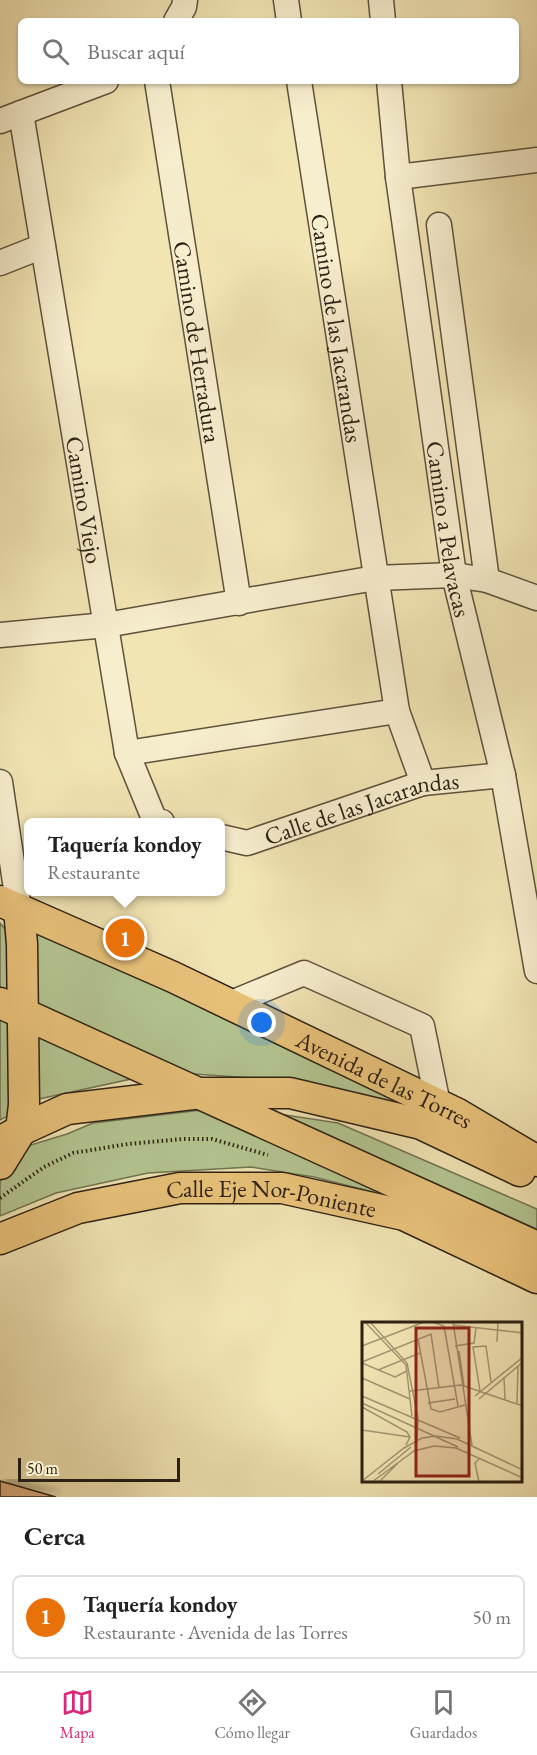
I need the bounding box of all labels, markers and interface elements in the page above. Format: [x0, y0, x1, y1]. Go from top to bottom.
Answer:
search box [18, 18, 519, 84]
icon: search [39, 35, 72, 68]
text: Buscar aquí [87, 37, 185, 66]
street label: Camino de las Jacarandas [304, 211, 371, 445]
street label: Camino de Herradura [167, 239, 229, 445]
street label: Camino Viejo [59, 434, 111, 566]
street label: Camino a Pelavacas [420, 439, 479, 620]
street label: Calle de las Jacarandas [260, 764, 460, 852]
popup [24, 818, 225, 896]
text: Taquería kondoy [47, 830, 202, 859]
text: Restaurante [47, 859, 140, 885]
pin: 1 [106, 916, 144, 960]
your location [247, 1008, 276, 1037]
street label: Avenida de las Torres [291, 1023, 479, 1135]
street label: Calle Eje Nor-Poniente [163, 1172, 379, 1224]
inset map [362, 1322, 522, 1482]
scale bar [18, 1455, 180, 1482]
text: 50 m [27, 1458, 58, 1479]
text: Cerca [24, 1519, 85, 1553]
text: Taquería kondoy [83, 1590, 237, 1619]
text: 1 [40, 1604, 51, 1630]
text: 50 m [472, 1604, 511, 1630]
text: Restaurante · Avenida de las Torres [83, 1619, 348, 1645]
tab: Mapa [60, 1686, 95, 1743]
tab: Cómo llegar [214, 1686, 290, 1743]
tab: Guardados [410, 1686, 477, 1743]

